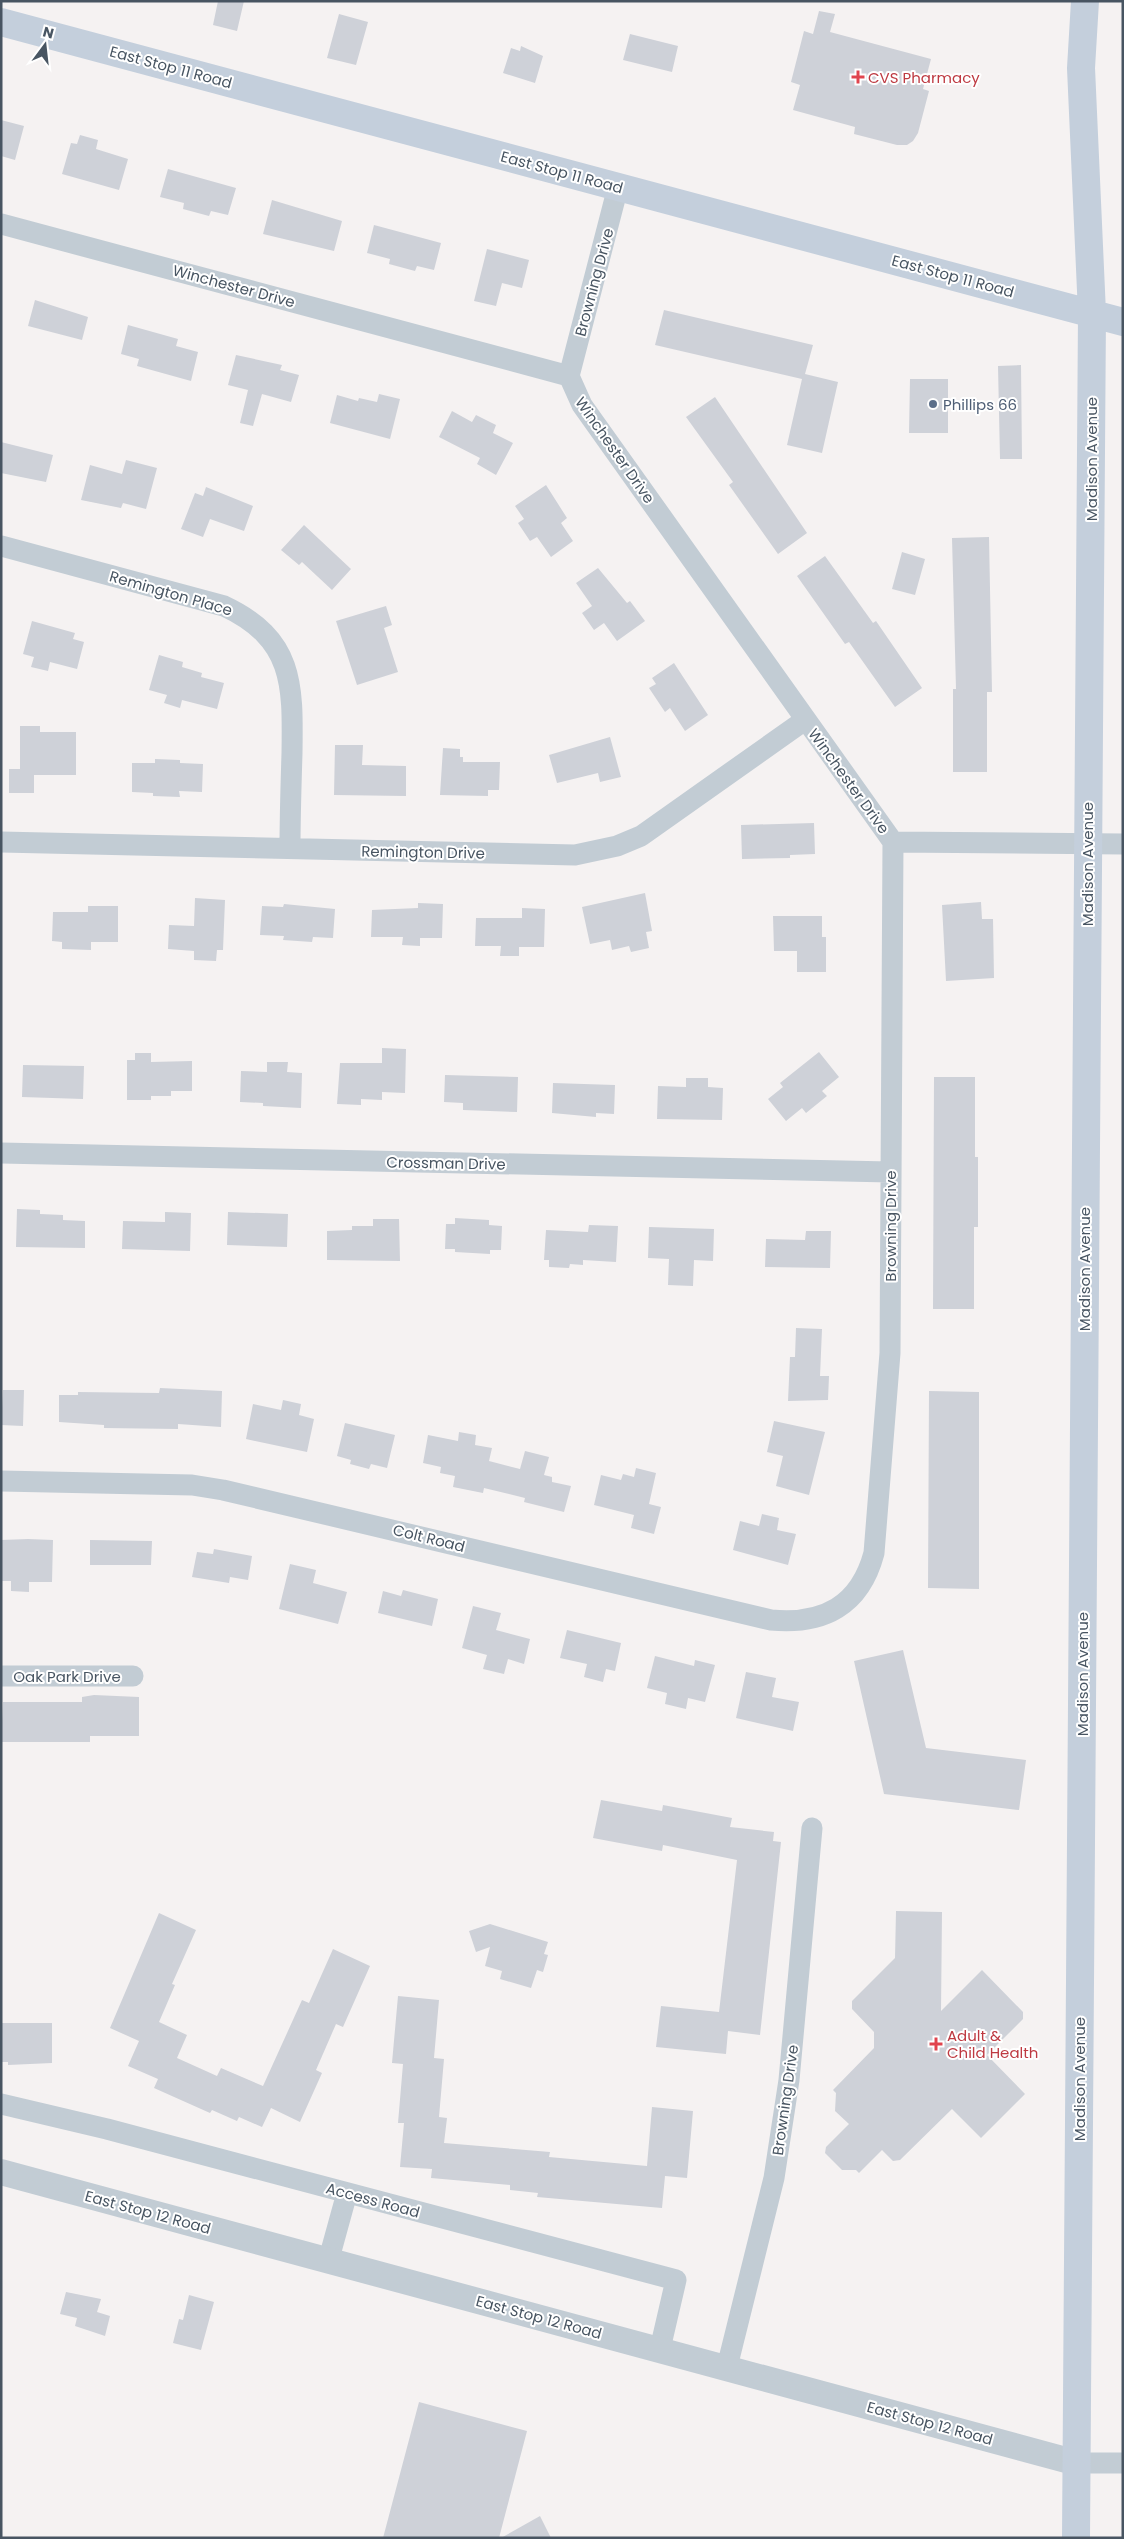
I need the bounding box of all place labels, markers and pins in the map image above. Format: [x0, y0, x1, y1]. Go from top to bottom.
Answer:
place label: CVS Pharmacy [868, 67, 980, 88]
marker: CVS Pharmacy [852, 71, 864, 83]
place label: Phillips 66 [943, 394, 1017, 415]
marker: Phillips 66 [927, 398, 939, 410]
place label: Adult & Child Health [947, 2025, 1038, 2063]
marker: Adult & Child Health [929, 2037, 943, 2051]

